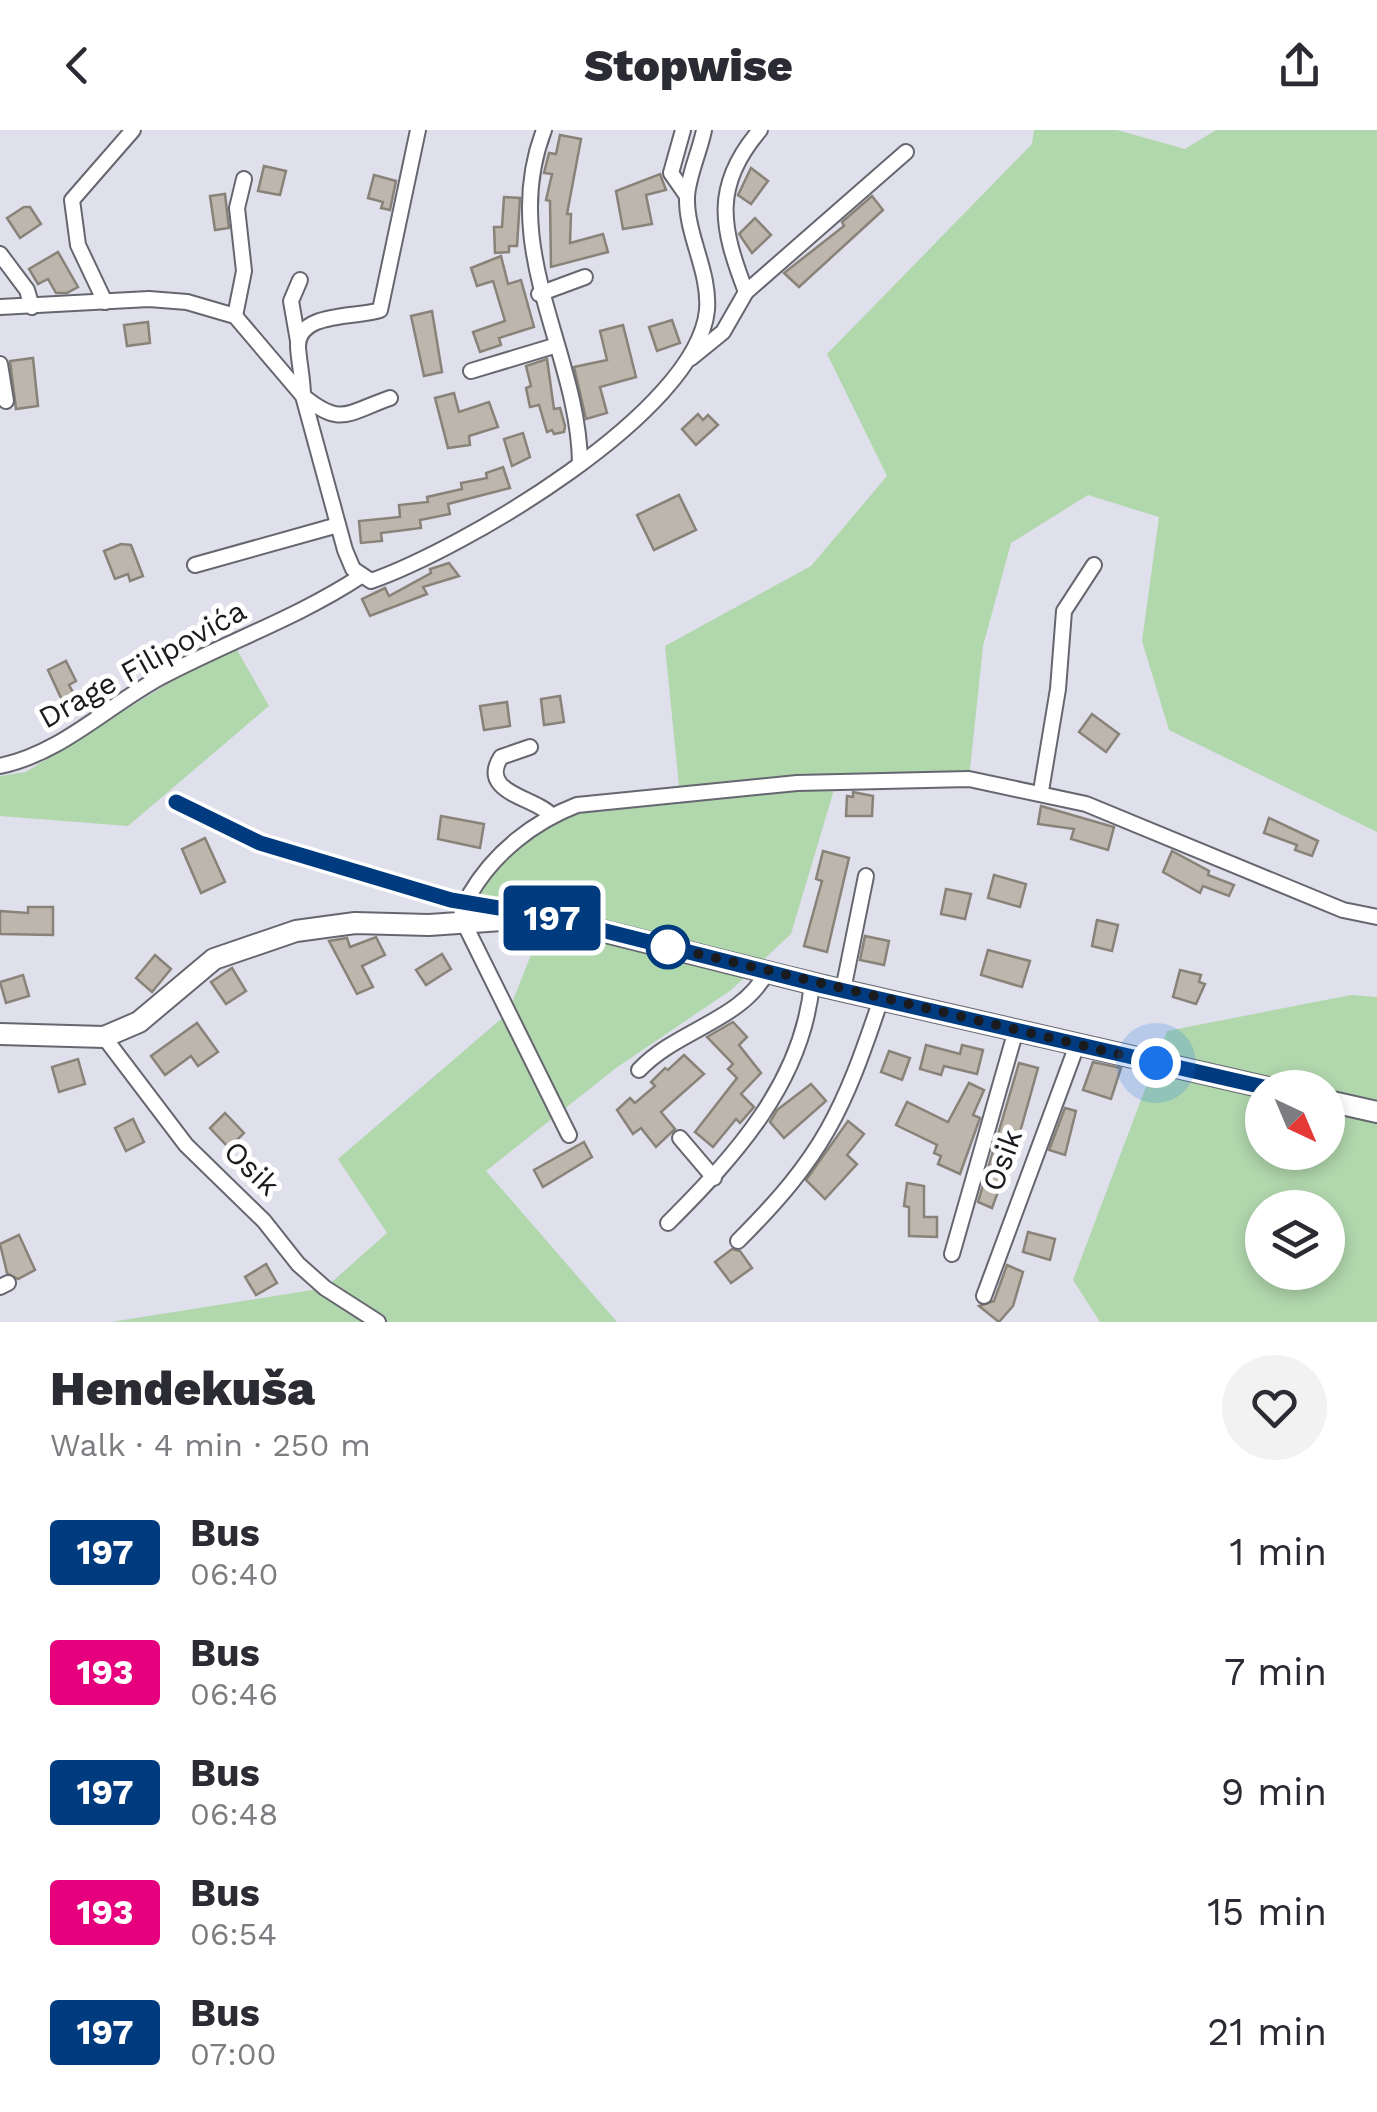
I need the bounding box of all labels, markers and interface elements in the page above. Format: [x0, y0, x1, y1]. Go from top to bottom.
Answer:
icon: back [50, 38, 105, 93]
icon: share [1272, 38, 1327, 93]
text: Stopwise [584, 39, 793, 92]
street label: Drage Filipovića [32, 593, 252, 735]
line badge: 197 [494, 886, 610, 950]
text: 197 [523, 897, 581, 939]
unlabelled marker [647, 926, 689, 968]
your location [1131, 1038, 1181, 1088]
north arrow [1245, 1070, 1345, 1170]
map controls [1245, 1070, 1345, 1290]
street label: Osik [975, 1124, 1029, 1196]
street label: Osik [217, 1133, 287, 1203]
button: layers [1245, 1190, 1345, 1290]
button: heart [1222, 1355, 1327, 1460]
text: Hendekuša [50, 1360, 315, 1417]
text: Walk · 4 min · 250 m [50, 1426, 371, 1464]
text: Bus [190, 1511, 260, 1555]
text: 1 min [1229, 1530, 1327, 1574]
text: 197 [76, 1531, 134, 1573]
text: 06:40 [190, 1555, 278, 1593]
text: Bus [190, 1631, 260, 1675]
text: 7 min [1224, 1650, 1327, 1694]
text: 193 [76, 1651, 134, 1693]
text: 06:46 [190, 1675, 278, 1713]
text: Bus [190, 1751, 260, 1795]
text: 9 min [1221, 1770, 1327, 1814]
text: 197 [76, 1771, 134, 1813]
text: 06:48 [190, 1795, 278, 1833]
text: Bus [190, 1871, 260, 1915]
text: 15 min [1207, 1890, 1327, 1934]
text: 193 [76, 1891, 134, 1933]
text: 06:54 [190, 1915, 277, 1953]
text: Bus [190, 1991, 260, 2035]
text: 21 min [1207, 2010, 1327, 2054]
text: 197 [76, 2011, 134, 2053]
text: 07:00 [190, 2035, 277, 2073]

